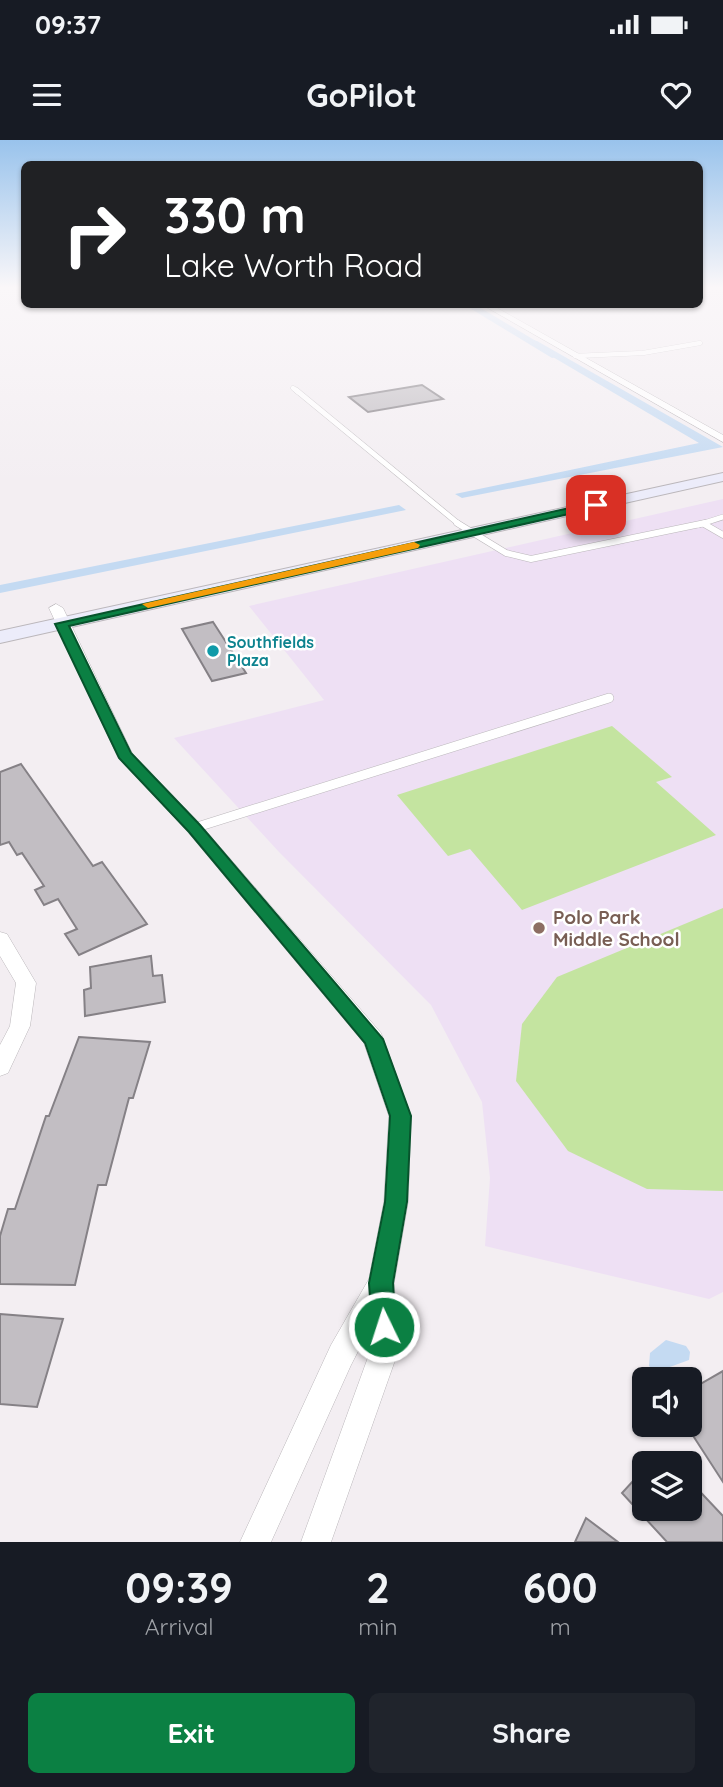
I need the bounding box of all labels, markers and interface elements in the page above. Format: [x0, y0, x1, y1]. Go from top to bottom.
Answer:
text: 09:37 [35, 8, 101, 41]
text: GoPilot [306, 75, 417, 115]
icon: menu [28, 76, 66, 114]
icon: heart [657, 76, 695, 114]
text: 330 m [164, 184, 306, 245]
icon: right [49, 189, 140, 280]
text: Lake Worth Road [164, 245, 423, 285]
pin [566, 475, 626, 535]
icon: arrive [577, 486, 615, 524]
place label: Southfields Plaza [227, 632, 314, 670]
marker: Southfields Plaza [205, 643, 221, 659]
place label: Polo Park Middle School [553, 905, 680, 951]
marker: Polo Park Middle School [531, 920, 547, 936]
position arrow [347, 1290, 421, 1364]
map controls [632, 1367, 702, 1521]
button: sound [632, 1367, 702, 1437]
button: layers [632, 1451, 702, 1521]
text: 09:39 [125, 1561, 233, 1614]
text: 2 [366, 1561, 390, 1614]
text: 600 [523, 1561, 598, 1614]
text: Arrival [145, 1612, 214, 1641]
text: min [358, 1612, 397, 1641]
text: m [550, 1612, 571, 1641]
button: Exit [28, 1693, 355, 1773]
button: Share [369, 1693, 695, 1773]

